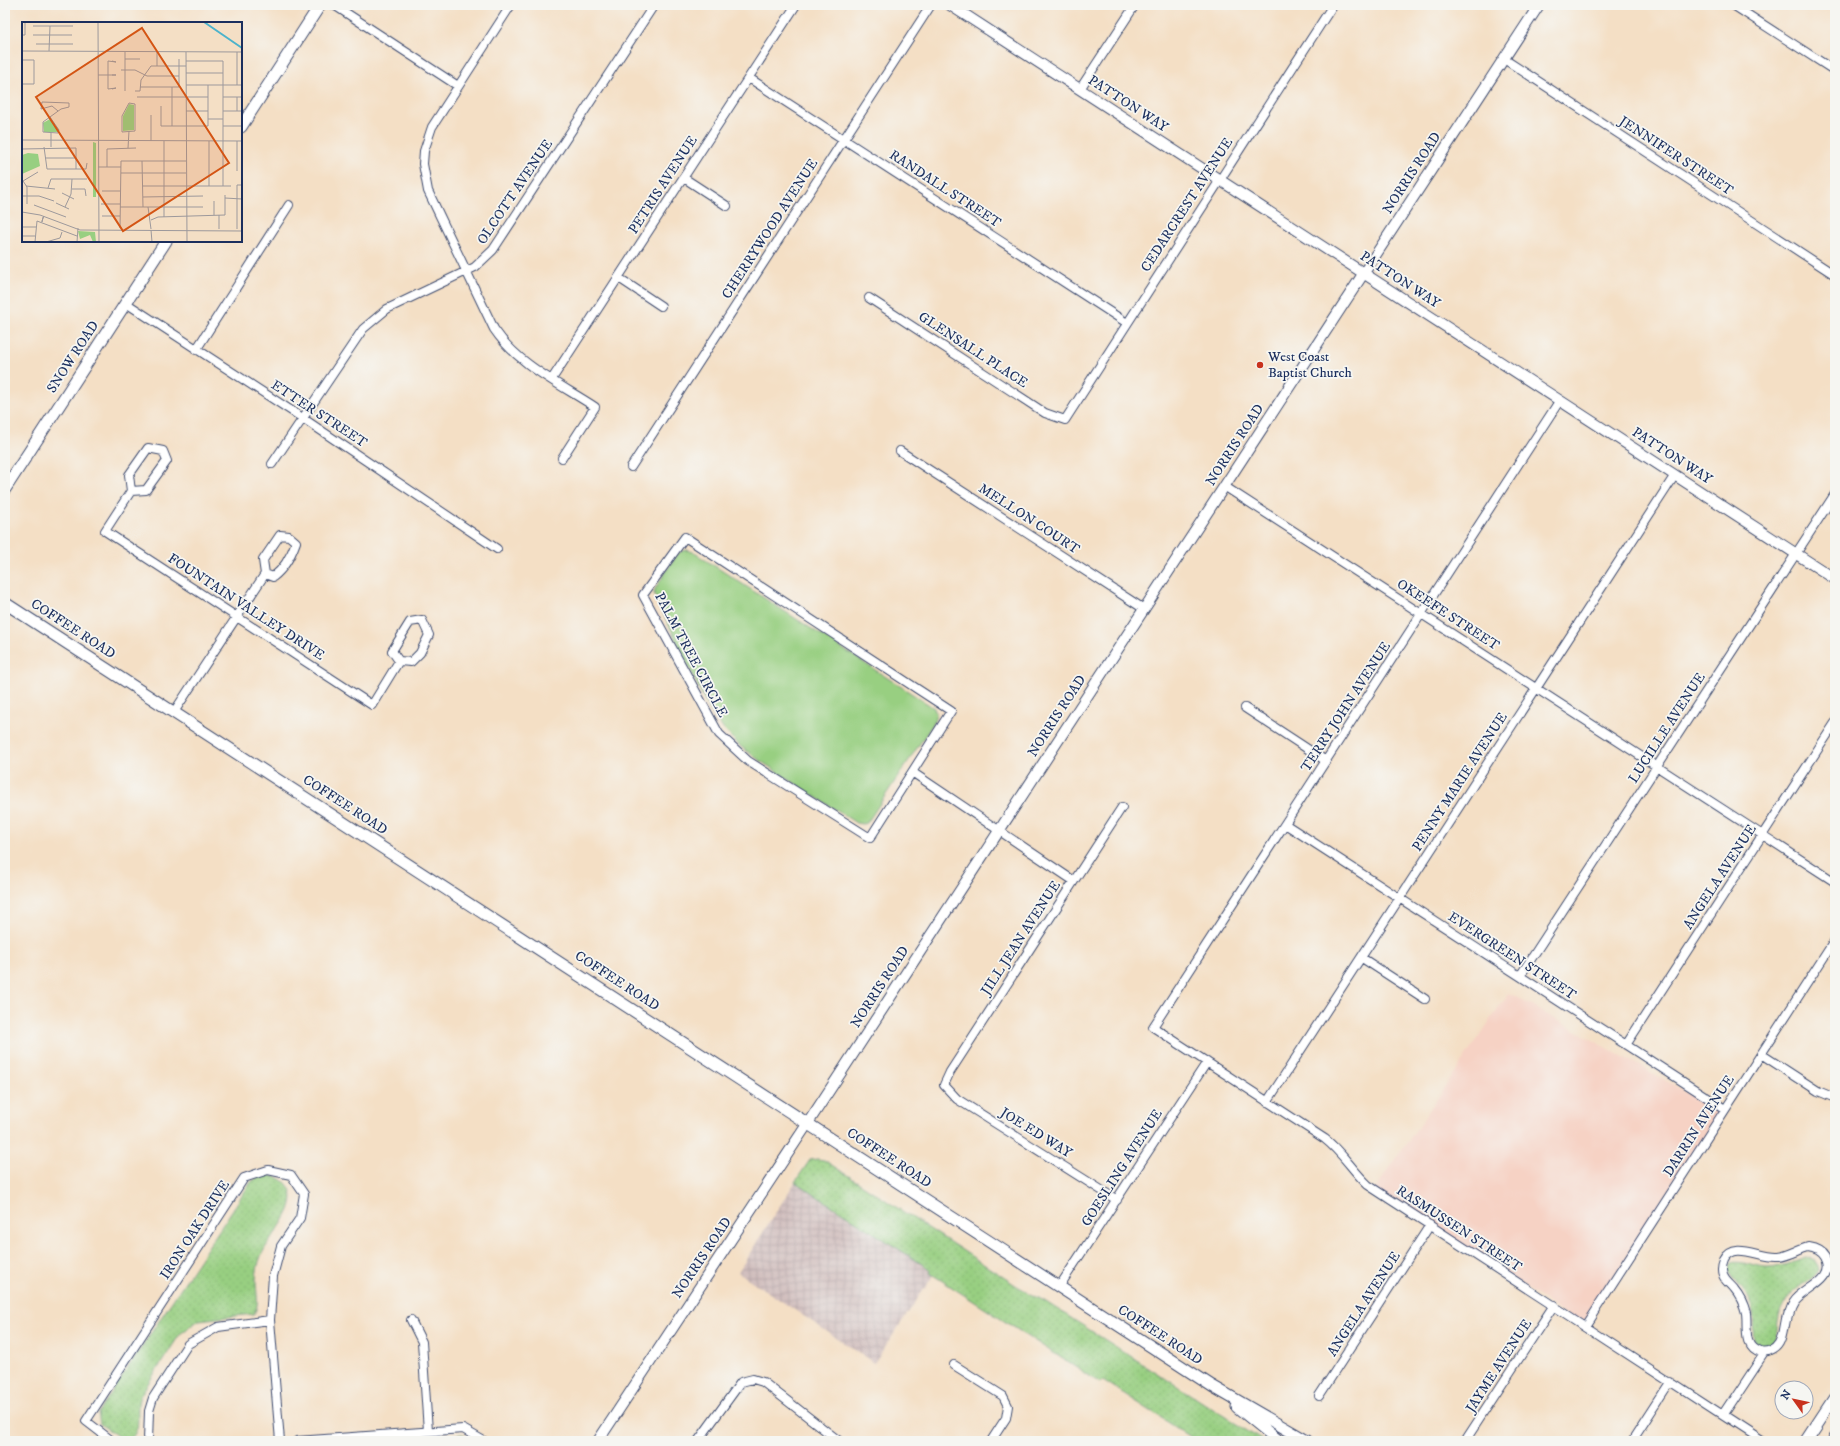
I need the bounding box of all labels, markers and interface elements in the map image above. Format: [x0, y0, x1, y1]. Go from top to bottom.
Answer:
inset map [22, 22, 242, 242]
street label: PATTON WAY [1085, 71, 1172, 137]
street label: JENNIFER STREET [1614, 111, 1737, 200]
street label: NORRIS ROAD [1379, 129, 1445, 217]
street label: PETRIS AVENUE [625, 132, 702, 238]
street label: CEDARCREST AVENUE [1137, 134, 1237, 276]
street label: OLCOTT AVENUE [473, 136, 557, 248]
street label: RANDALL STREET [886, 146, 1005, 232]
street label: CHERRYWOOD AVENUE [718, 155, 822, 303]
street label: PATTON WAY [1357, 247, 1444, 313]
street label: GLENSALL PLACE [915, 308, 1031, 392]
street label: SNOW ROAD [43, 317, 103, 397]
place label: West Coast Baptist Church [1267, 348, 1353, 382]
marker: West Coast Baptist Church [1255, 360, 1265, 370]
street label: ETTER STREET [267, 376, 371, 452]
street label: NORRIS ROAD [1202, 401, 1268, 489]
street label: PATTON WAY [1629, 423, 1716, 489]
street label: MELLON COURT [975, 480, 1083, 559]
street label: FOUNTAIN VALLEY DRIVE [164, 550, 328, 665]
street label: OKEEFE STREET [1393, 575, 1503, 655]
street label: PALM TREE CIRCLE [650, 589, 732, 721]
street label: COFFEE ROAD [27, 595, 119, 663]
street label: TERRY JOHN AVENUE [1297, 638, 1395, 776]
street label: LUCILLE AVENUE [1624, 669, 1710, 787]
street label: NORRIS ROAD [1024, 672, 1090, 760]
street label: PENNY MARIE AVENUE [1408, 709, 1512, 855]
street label: COFFEE ROAD [299, 771, 391, 839]
street label: ANGELA AVENUE [1679, 821, 1761, 933]
street label: JILL JEAN AVENUE [976, 877, 1065, 1000]
street label: EVERGREEN STREET [1445, 908, 1580, 1004]
street label: NORRIS ROAD [847, 943, 913, 1031]
street label: COFFEE ROAD [571, 947, 663, 1015]
street label: DARRIN AVENUE [1659, 1072, 1739, 1180]
street label: JOE ED WAY [995, 1103, 1075, 1162]
street label: GOESLING AVENUE [1077, 1106, 1167, 1230]
street label: COFFEE ROAD [843, 1124, 935, 1192]
street label: IRON OAK DRIVE [156, 1177, 234, 1283]
street label: RASMUSSEN STREET [1393, 1182, 1525, 1277]
street label: NORRIS ROAD [668, 1214, 736, 1302]
street label: ANGELA AVENUE [1323, 1248, 1405, 1360]
street label: COFFEE ROAD [1114, 1301, 1206, 1369]
street label: JAYME AVENUE [1461, 1316, 1536, 1418]
north arrow [1774, 1380, 1814, 1420]
text: N [1778, 1387, 1795, 1403]

